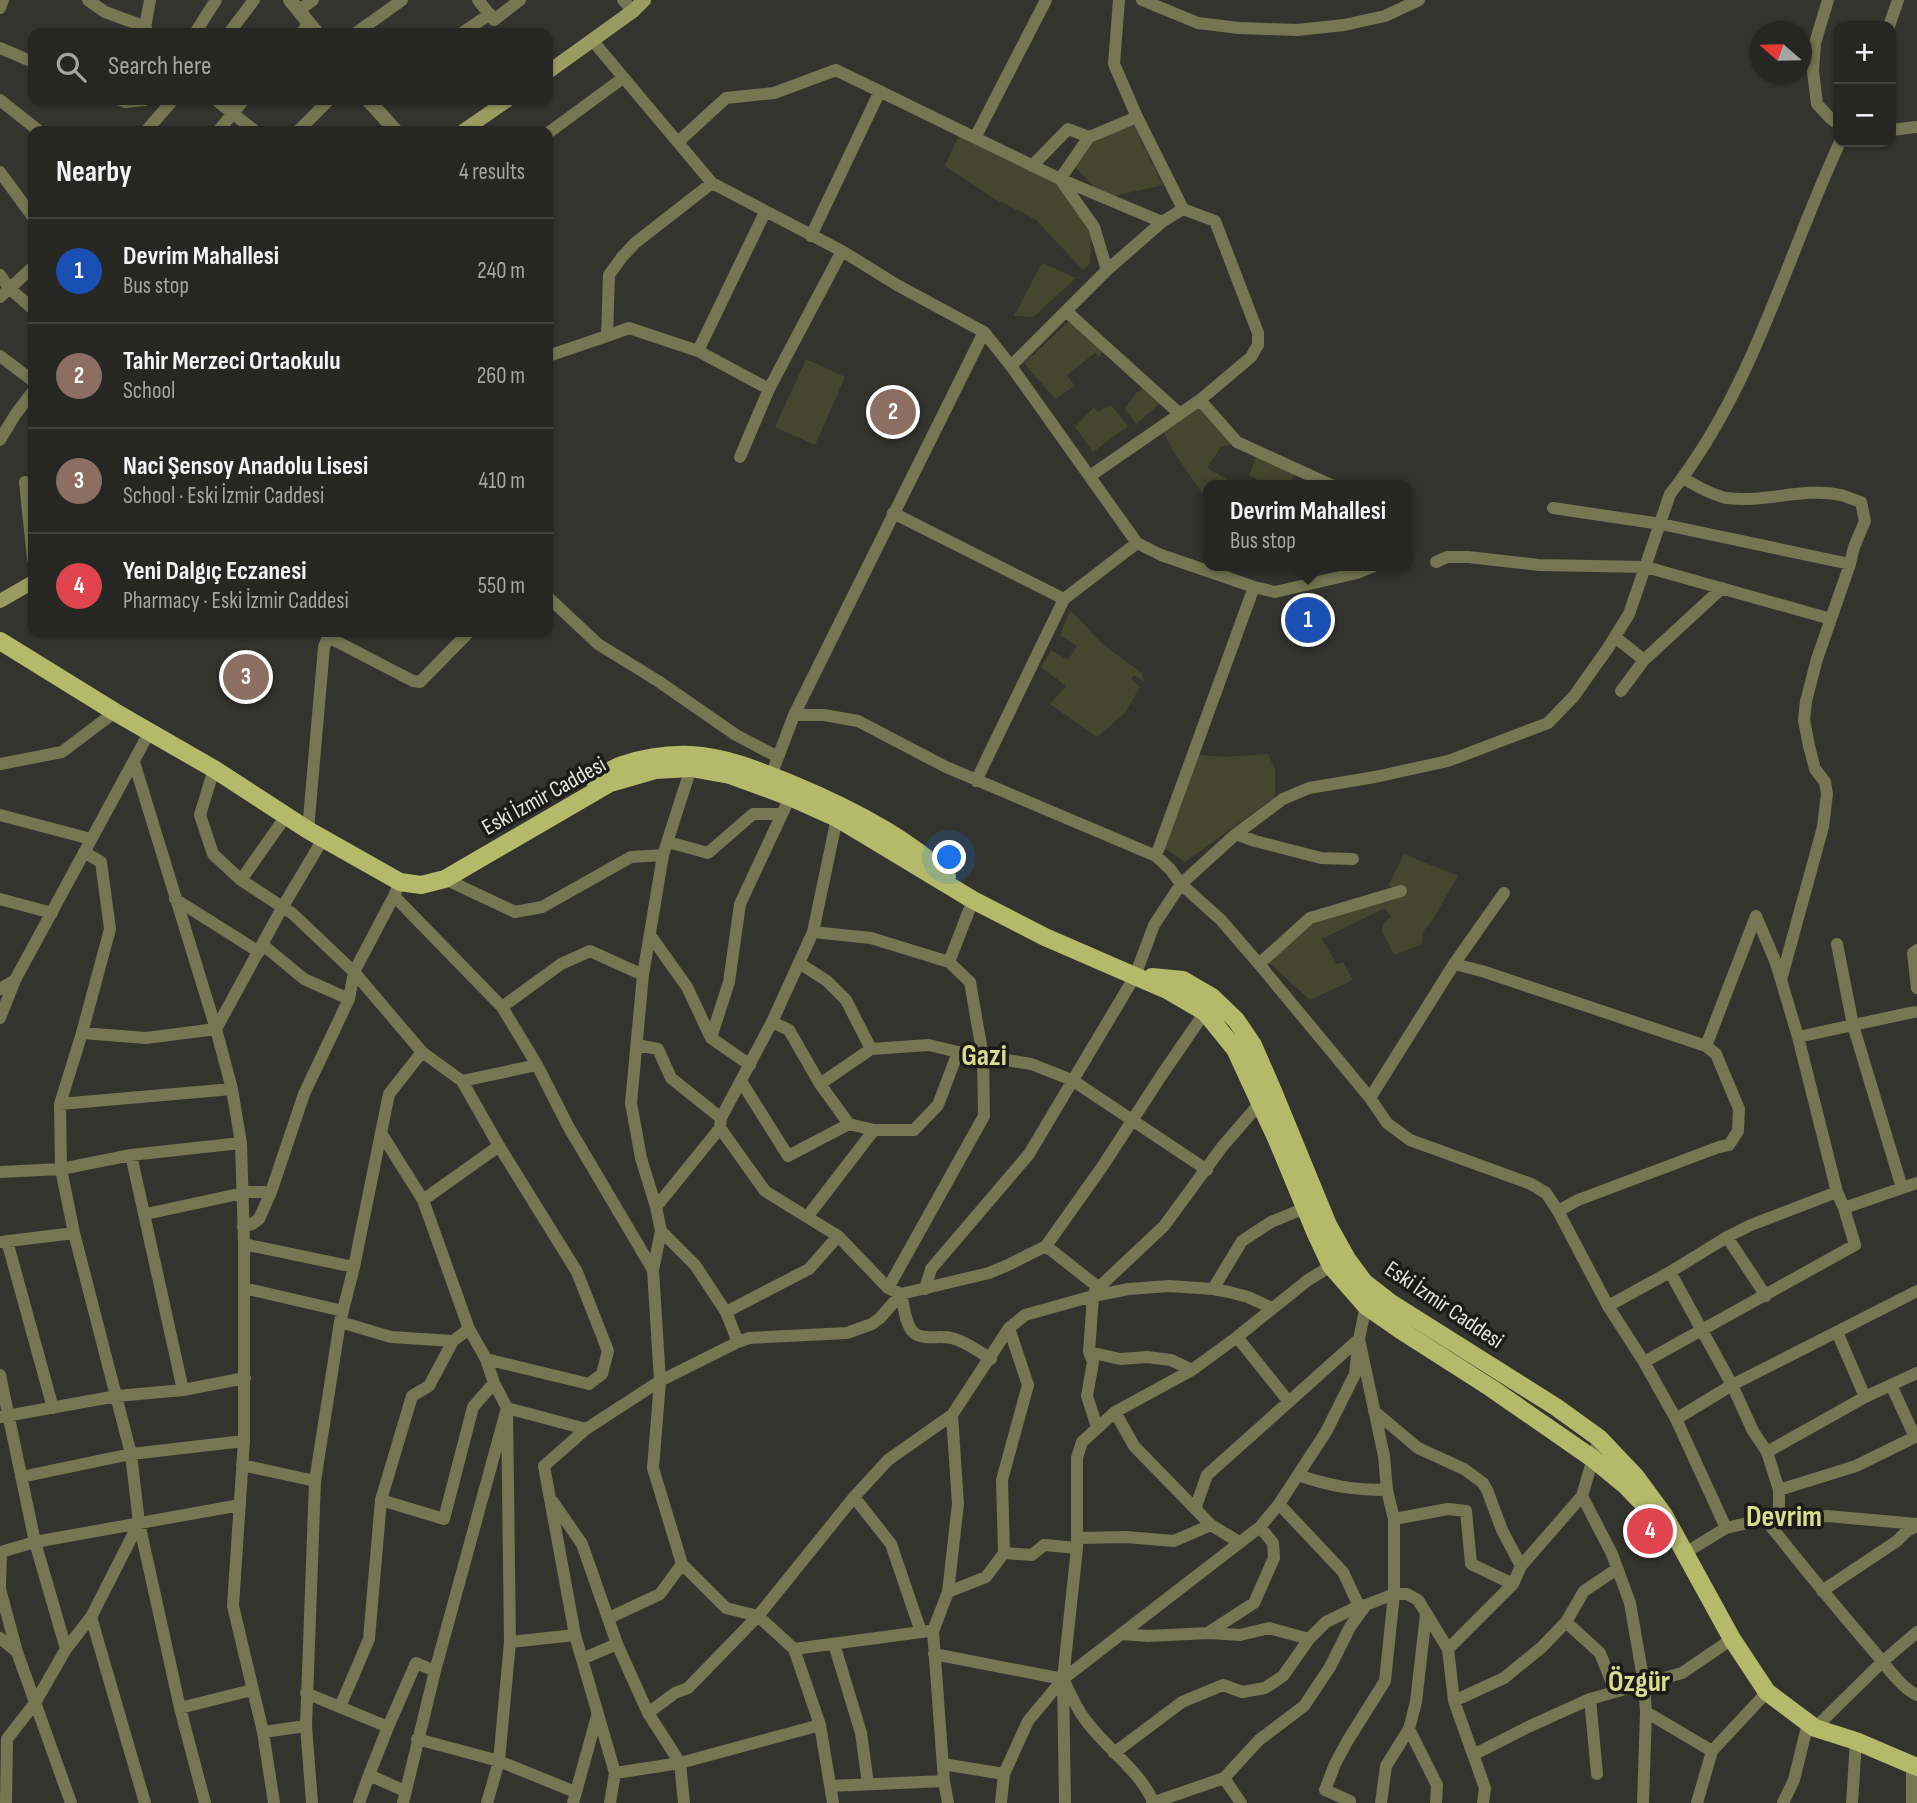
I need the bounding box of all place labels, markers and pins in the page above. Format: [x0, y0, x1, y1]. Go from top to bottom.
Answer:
pin: 2 [870, 386, 916, 438]
pin: 1 [1285, 594, 1331, 646]
pin: 3 [223, 651, 269, 703]
pin: 4 [1627, 1505, 1673, 1557]

